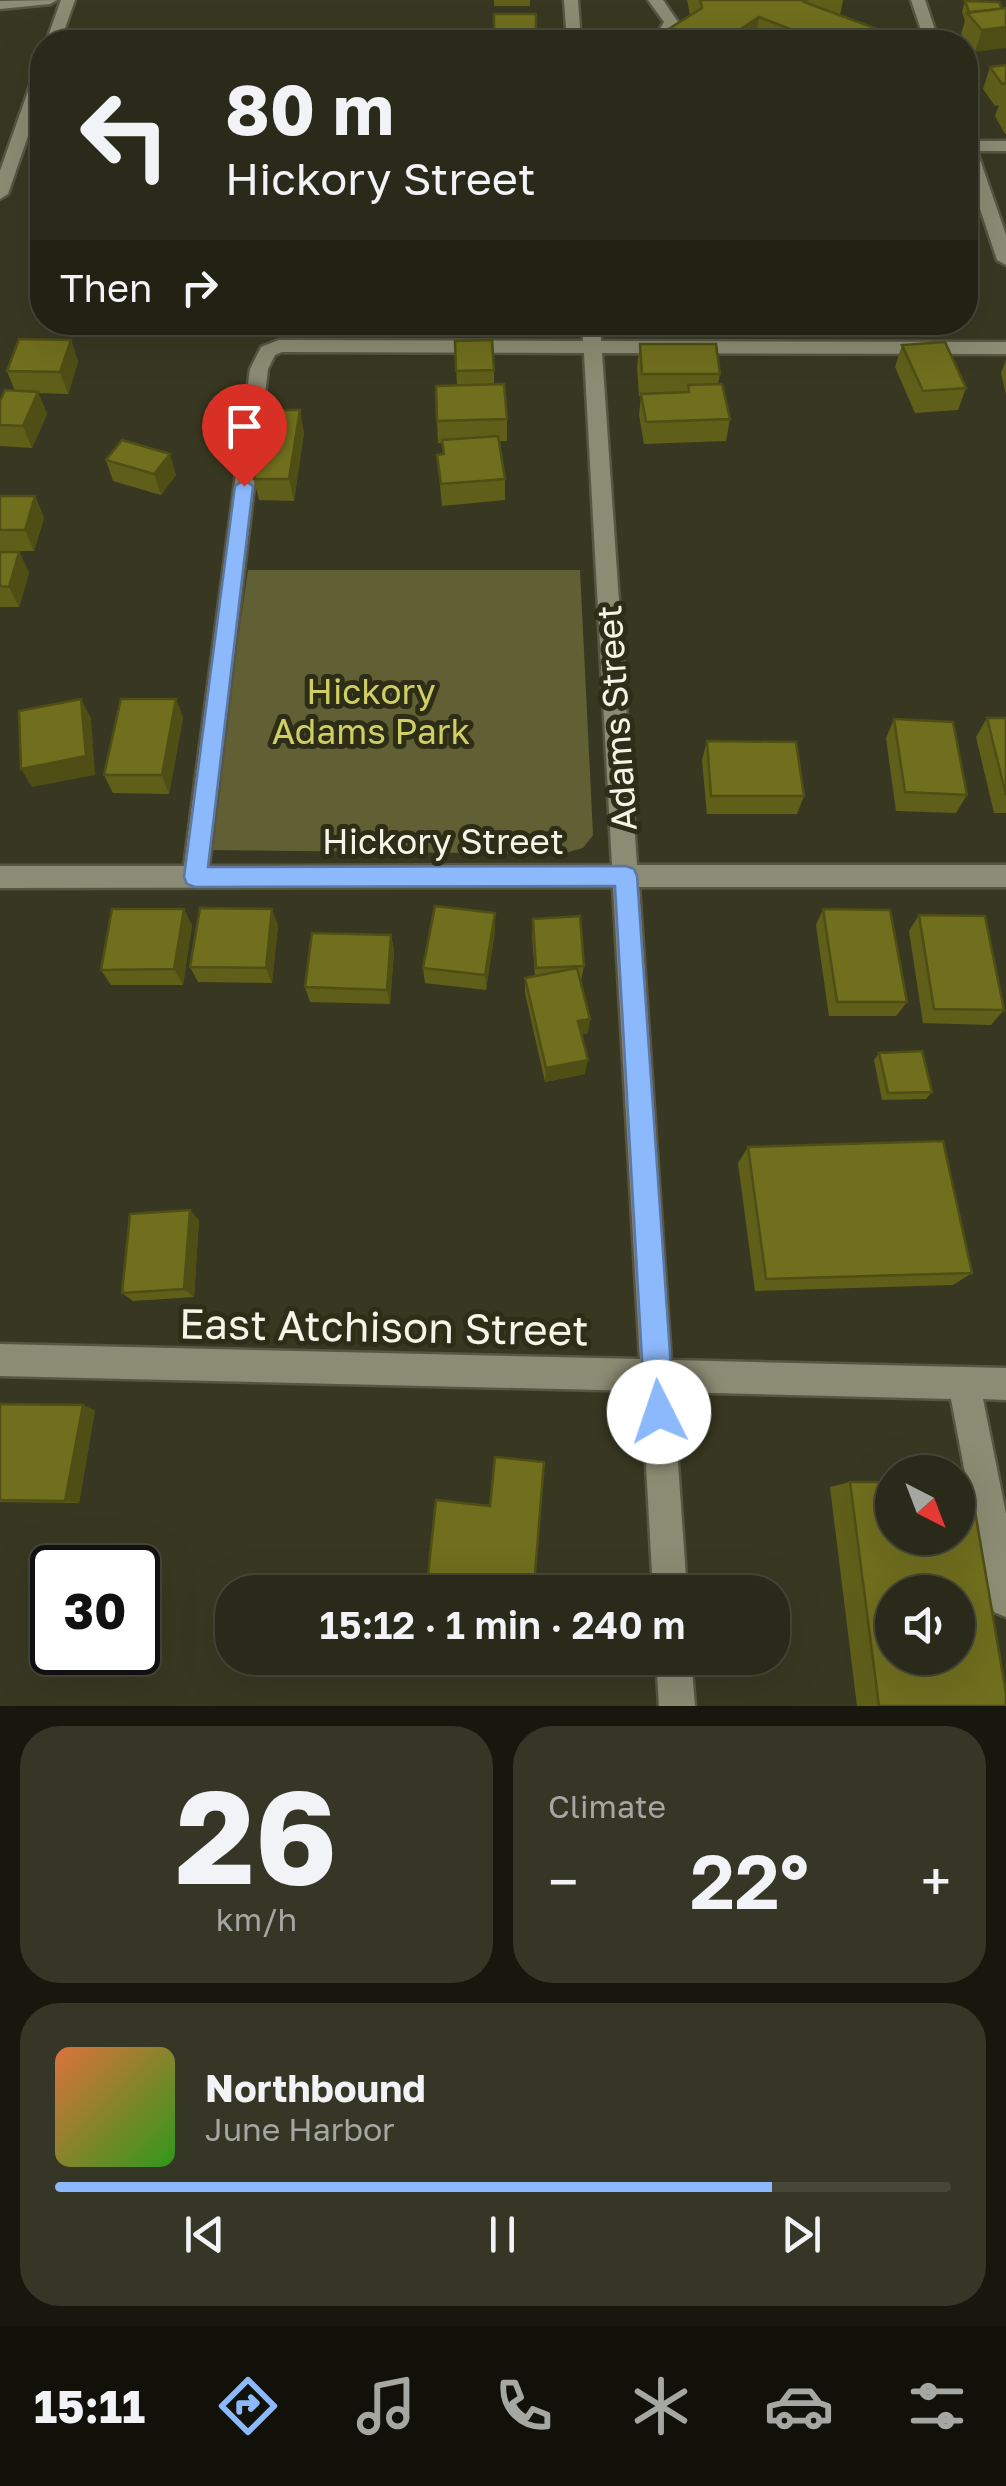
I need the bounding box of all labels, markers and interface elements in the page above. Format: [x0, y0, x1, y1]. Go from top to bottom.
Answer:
text: 80 m [225, 66, 394, 150]
icon: left [60, 70, 190, 200]
text: Hickory Street [225, 151, 536, 205]
icon: right [172, 260, 227, 315]
text: Then [60, 265, 152, 310]
pin [202, 384, 287, 487]
icon: arrive [217, 399, 272, 454]
street label: Adams Street [587, 604, 645, 832]
park label: Hickory Adams Park [272, 670, 470, 752]
street label: Hickory Street [322, 820, 564, 862]
street label: East Atchison Street [179, 1297, 589, 1355]
position arrow [607, 1360, 711, 1464]
north arrow [875, 1455, 975, 1555]
map controls [875, 1455, 975, 1675]
speed limit sign: 30 [30, 1545, 160, 1675]
button: sound [875, 1575, 975, 1675]
text: 15:12 · 1 min · 240 m [319, 1602, 686, 1647]
text: 26 [176, 1757, 337, 1913]
text: Climate [548, 1787, 666, 1825]
text: 22° [690, 1835, 809, 1926]
text: − [548, 1848, 578, 1914]
text: + [921, 1848, 951, 1914]
text: km/h [216, 1900, 297, 1938]
text: Northbound [205, 2065, 426, 2110]
text: June Harbor [205, 2110, 395, 2148]
icon: previous [177, 2207, 232, 2262]
icon: pause [475, 2207, 530, 2262]
icon: next [774, 2207, 829, 2262]
icon: directions [213, 2371, 283, 2441]
icon: music [351, 2371, 421, 2441]
icon: phone [489, 2371, 559, 2441]
icon: climate [626, 2371, 696, 2441]
icon: car [764, 2371, 834, 2441]
icon: filters [902, 2371, 972, 2441]
text: 15:11 [34, 2379, 145, 2433]

